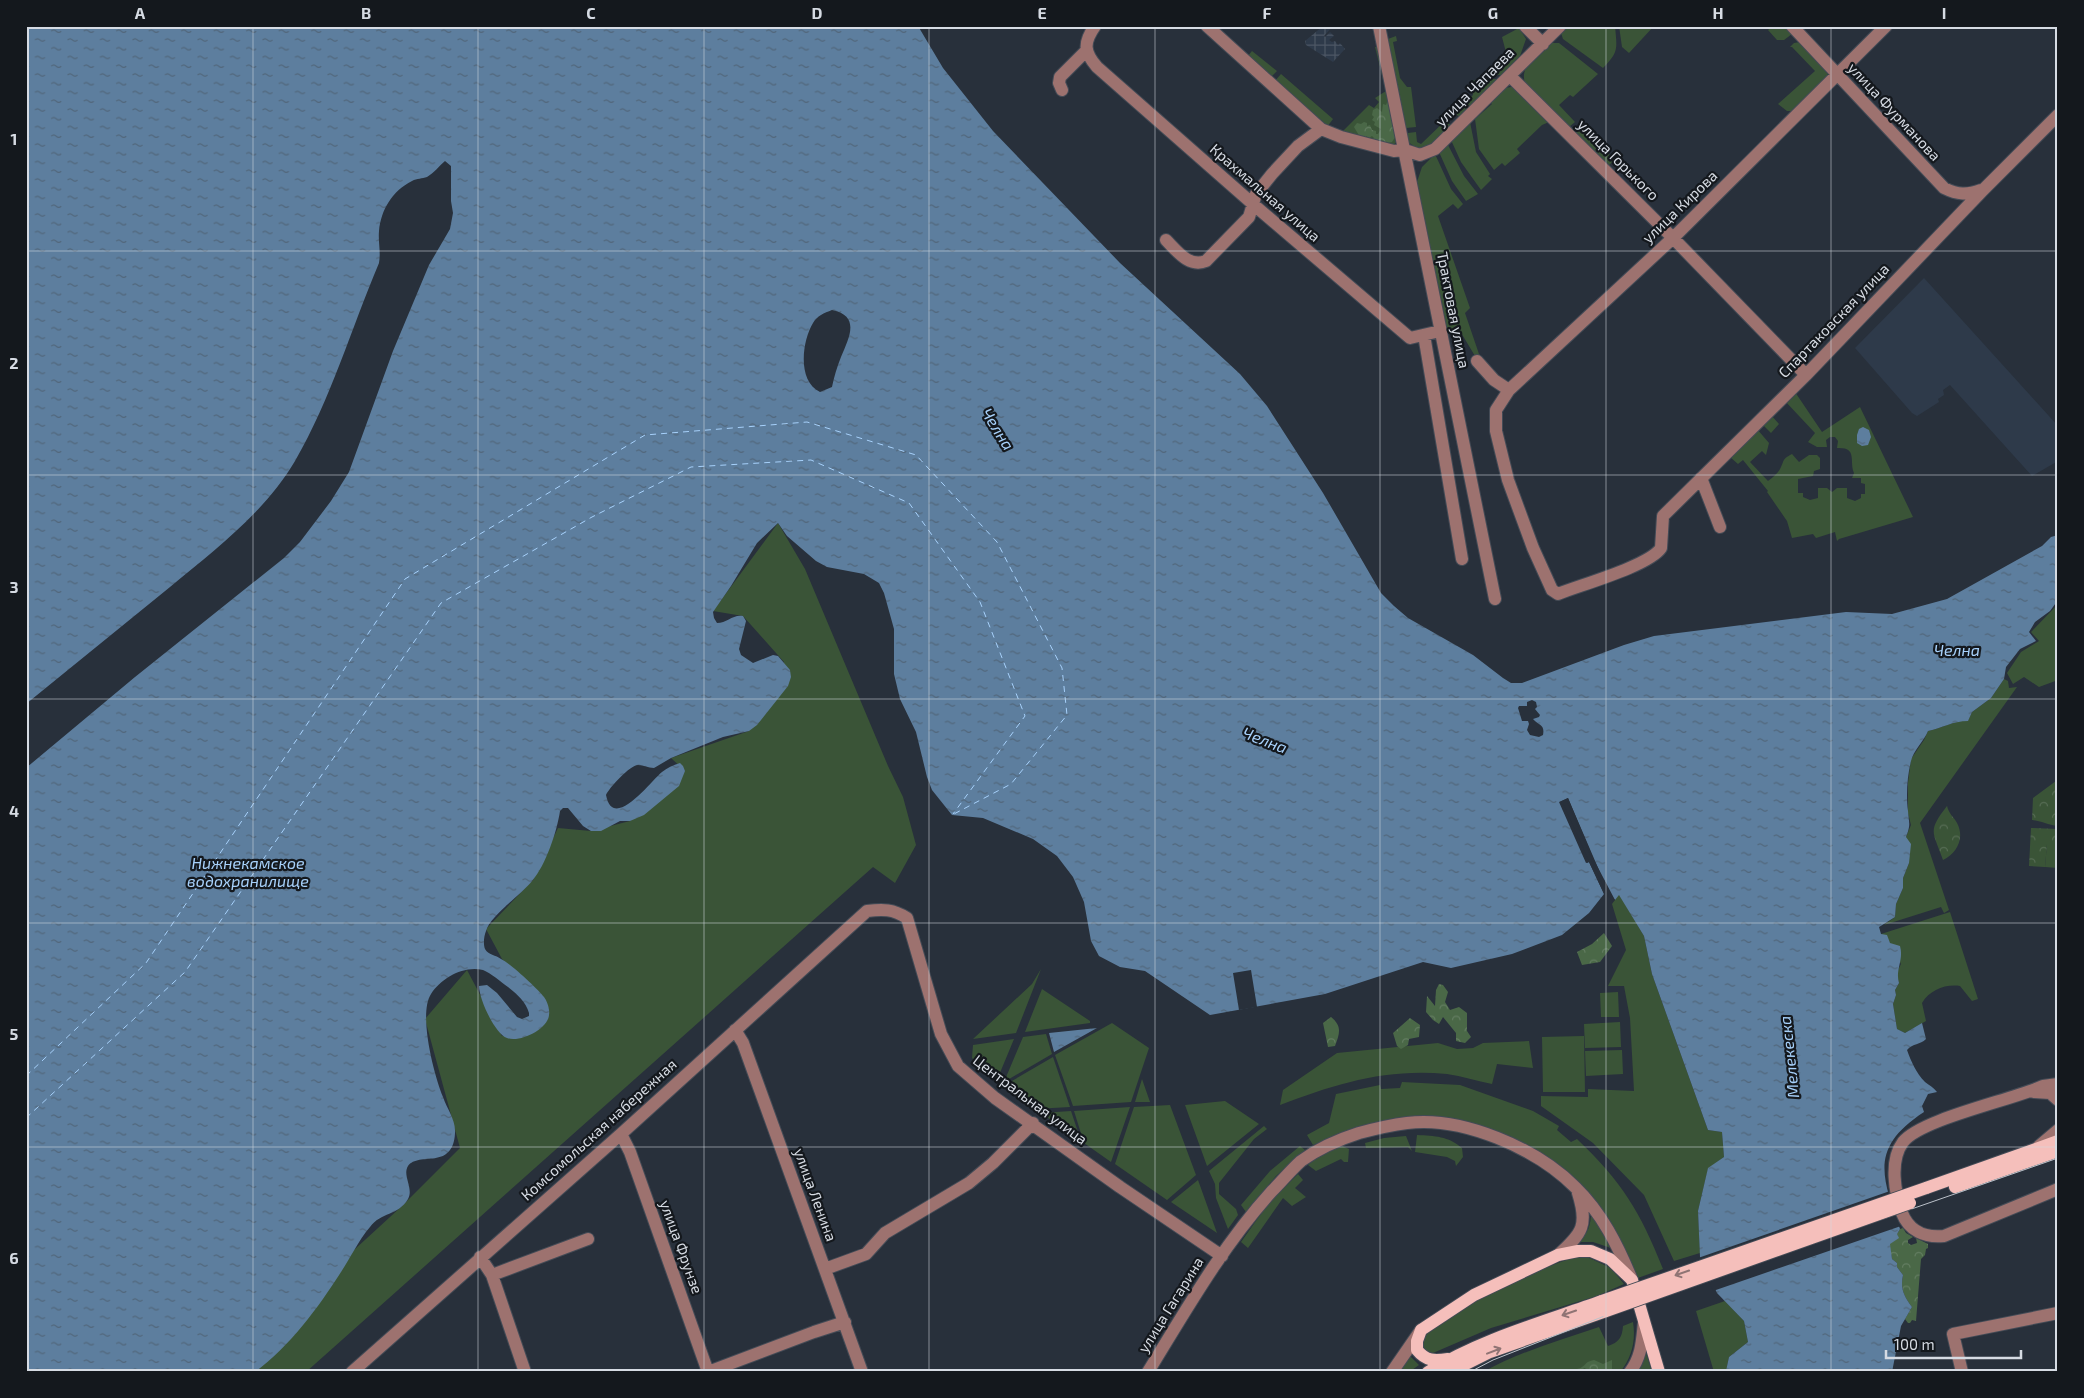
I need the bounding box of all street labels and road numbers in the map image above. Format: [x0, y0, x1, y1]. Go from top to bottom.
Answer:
street label: улица Чапаева [1431, 43, 1518, 130]
street label: улица Фурманова [1844, 58, 1945, 165]
street label: улица Горького [1574, 115, 1663, 204]
street label: Крахмальная улица [1206, 140, 1324, 246]
street label: улица Кирова [1638, 166, 1721, 247]
street label: Трактовая улица [1433, 250, 1474, 370]
street label: Спартаковская улица [1774, 259, 1893, 382]
street label: Центральная улица [969, 1050, 1091, 1149]
street label: Комсомольская набережная [517, 1055, 680, 1204]
street label: улица Ленина [790, 1146, 841, 1244]
street label: улица Фрунзе [656, 1197, 707, 1296]
street label: улица Гагарина [1134, 1253, 1208, 1356]

